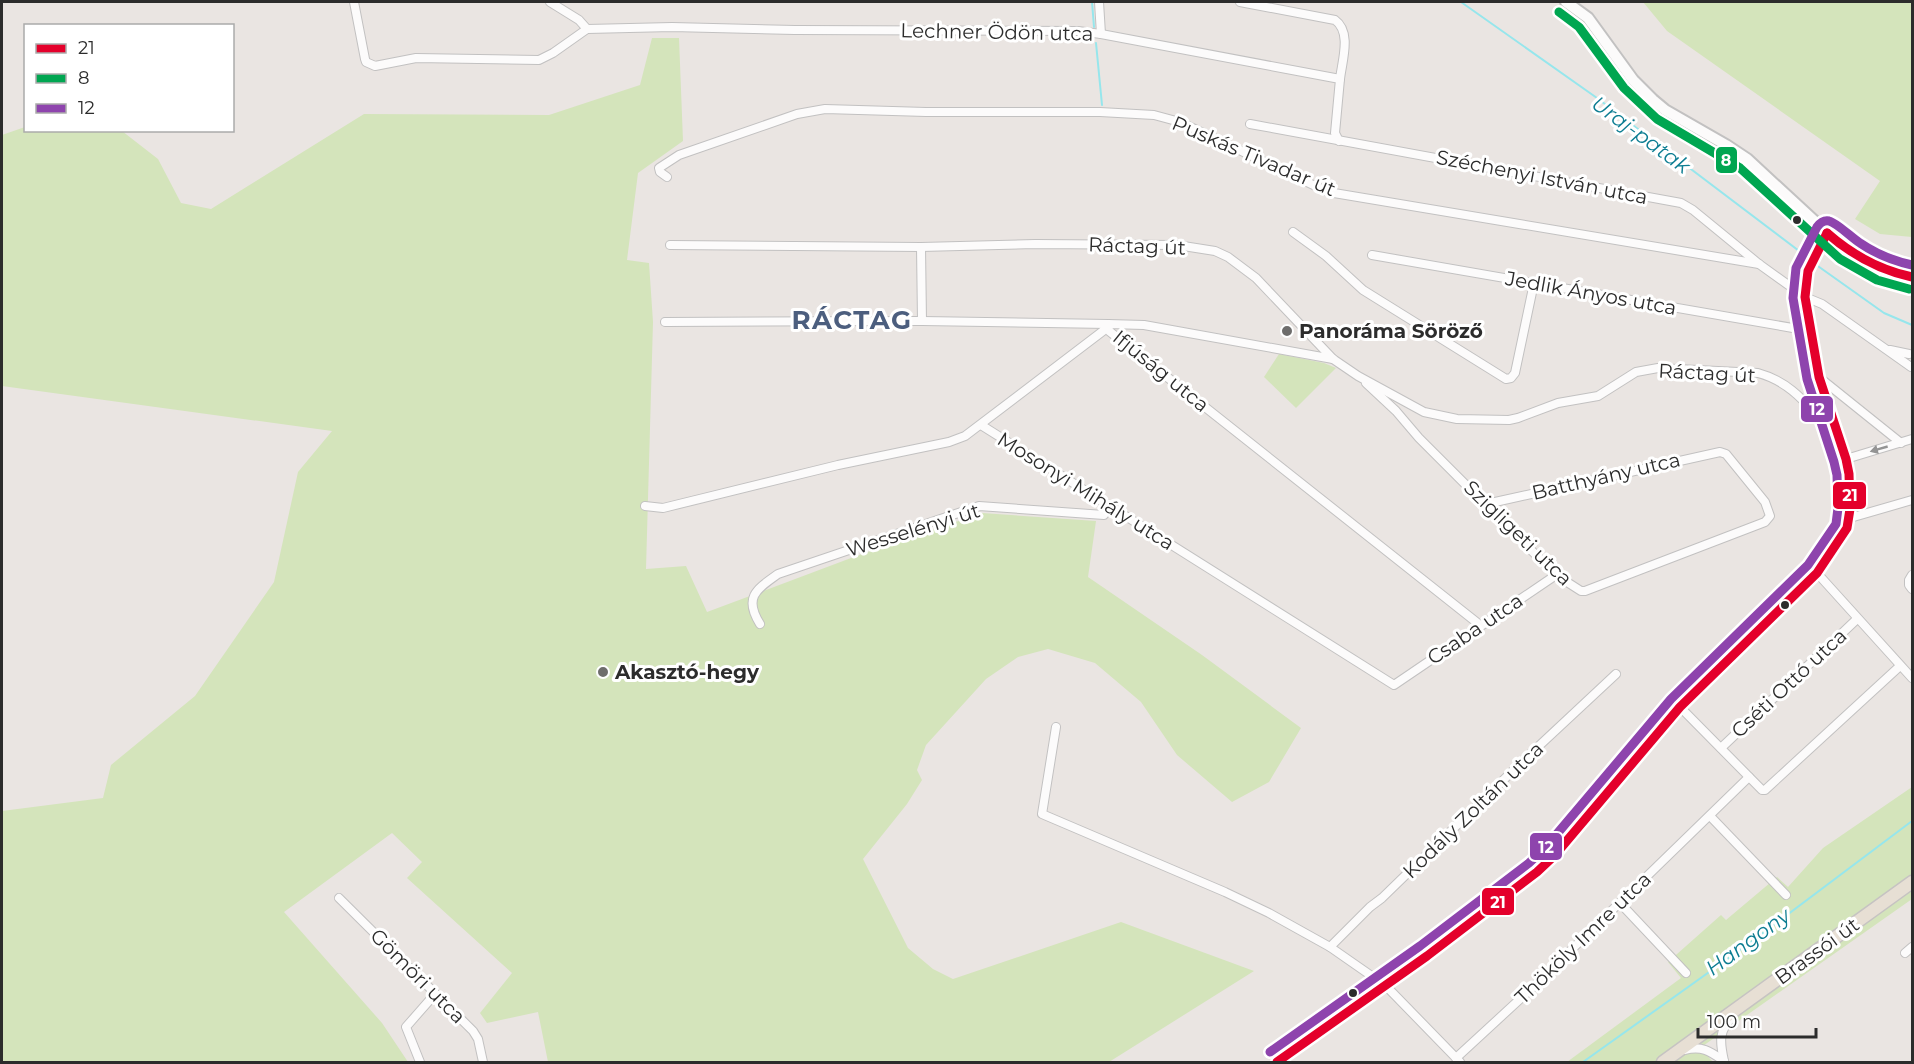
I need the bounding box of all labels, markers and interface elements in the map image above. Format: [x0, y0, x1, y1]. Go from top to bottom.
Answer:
street label: Lechner Ödön utca [900, 18, 1094, 46]
legend [24, 24, 234, 132]
text: 21 [78, 37, 95, 59]
text: 8 [78, 67, 89, 89]
water label: Uraj-patak [1587, 90, 1697, 180]
text: 12 [78, 97, 95, 119]
street label: Puskás Tivadar út [1169, 111, 1339, 201]
street label: Széchenyi István utca [1434, 145, 1650, 209]
line badge: 8 [1715, 146, 1738, 174]
text: 8 [1721, 151, 1731, 170]
unlabelled marker [1791, 214, 1803, 226]
street label: Ráctag út [1088, 232, 1186, 260]
street label: Jedlik Ányos utca [1503, 266, 1678, 320]
district label: RÁCTAG [791, 304, 913, 336]
place label: Panoráma Söröző [1299, 319, 1483, 343]
marker: Panoráma Söröző [1280, 324, 1294, 338]
street label: Ifjúság utca [1108, 325, 1214, 417]
street label: Ráctag út [1658, 358, 1756, 388]
line badge: 12 [1800, 395, 1834, 423]
text: 12 [1809, 400, 1825, 419]
street label: Mosonyi Mihály utca [993, 427, 1179, 555]
one-way arrow [1870, 445, 1888, 454]
street label: Batthyány utca [1529, 447, 1683, 505]
street label: Szigligeti utca [1459, 475, 1577, 591]
line badge: 21 [1832, 481, 1867, 510]
text: 21 [1842, 486, 1858, 505]
street label: Wesselényi út [843, 498, 983, 562]
street label: Csaba utca [1423, 588, 1527, 670]
unlabelled marker [1779, 599, 1791, 611]
street label: Cséti Ottó utca [1726, 623, 1852, 743]
place label: Akasztó-hegy [614, 660, 760, 684]
marker: Akasztó-hegy [596, 665, 610, 679]
street label: Kodály Zoltán utca [1398, 737, 1548, 883]
line badge: 12 [1529, 832, 1563, 861]
text: 12 [1538, 838, 1554, 857]
street label: Thököly Imre utca [1510, 867, 1656, 1009]
line badge: 21 [1481, 887, 1515, 916]
text: 21 [1490, 893, 1506, 912]
water label: Hangony [1701, 902, 1796, 981]
street label: Brassói út [1770, 912, 1864, 990]
street label: Gömöri utca [365, 923, 471, 1029]
unlabelled marker [1347, 987, 1359, 999]
scale bar [1698, 1001, 1816, 1039]
text: 100 m [1707, 1011, 1761, 1033]

